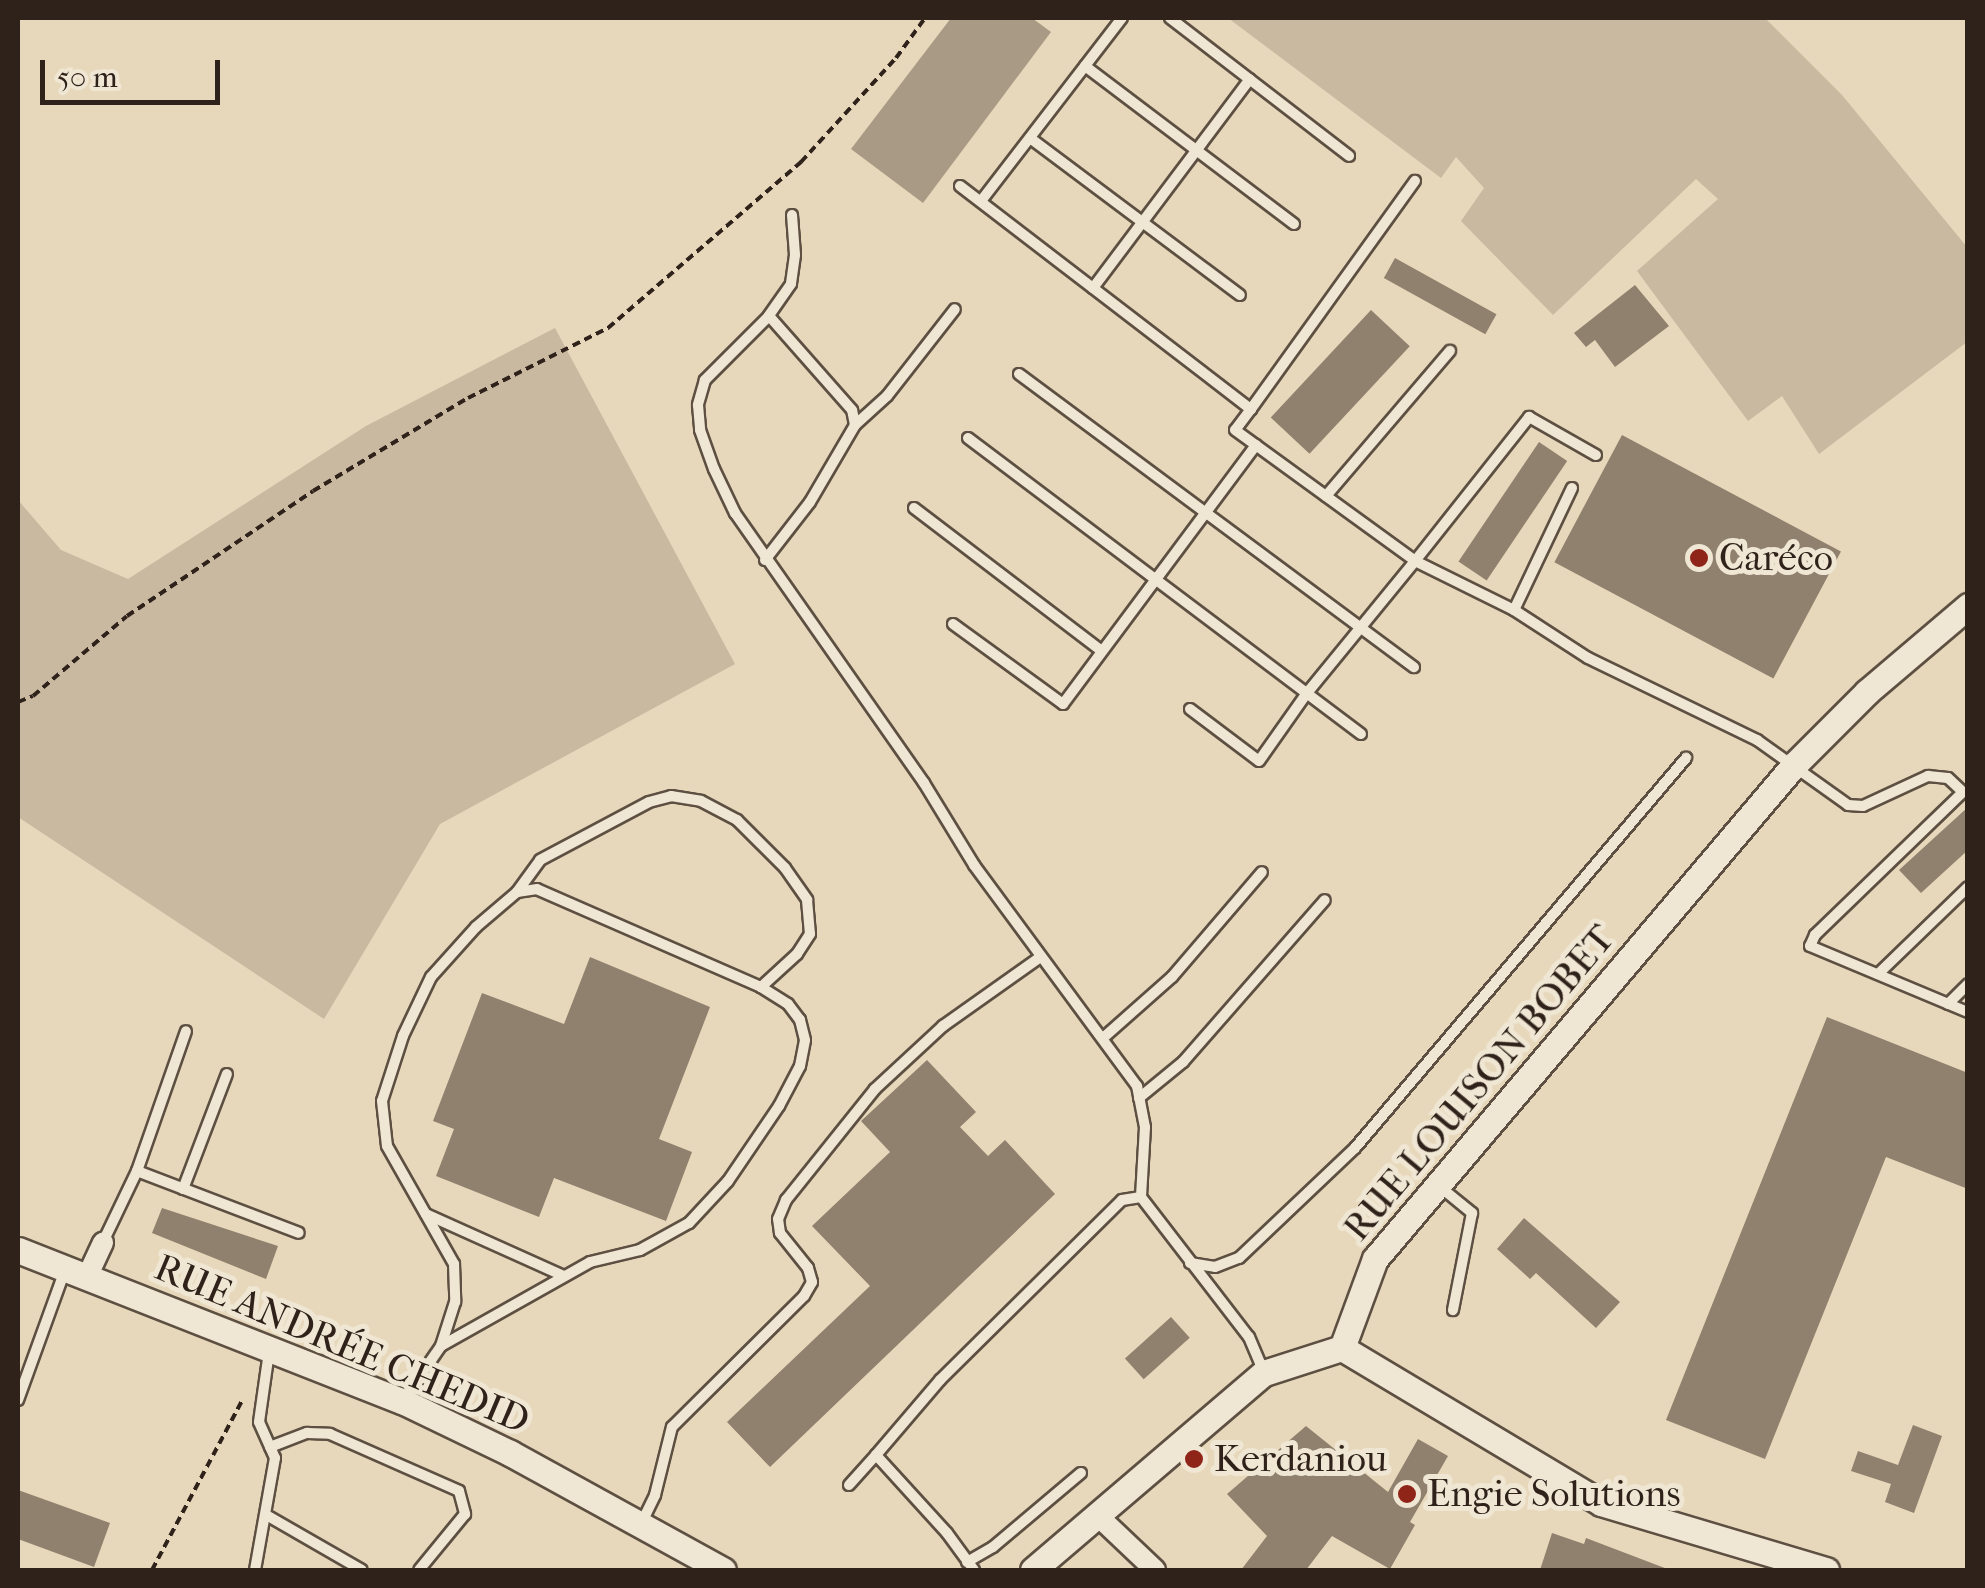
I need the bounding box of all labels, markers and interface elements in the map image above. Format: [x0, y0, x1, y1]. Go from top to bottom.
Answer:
scale bar [45, 40, 225, 102]
text: 50 m [57, 60, 118, 95]
place label: Caréco [1719, 535, 1833, 581]
marker: Caréco [1688, 547, 1710, 569]
street label: RUE LOUISON BOBET [1334, 916, 1624, 1250]
street label: RUE ANDRÉE CHEDID [148, 1244, 536, 1444]
place label: Kerdaniou [1214, 1436, 1387, 1482]
marker: Kerdaniou [1183, 1448, 1205, 1470]
place label: Engie Solutions [1427, 1471, 1680, 1517]
marker: Engie Solutions [1396, 1483, 1418, 1505]

